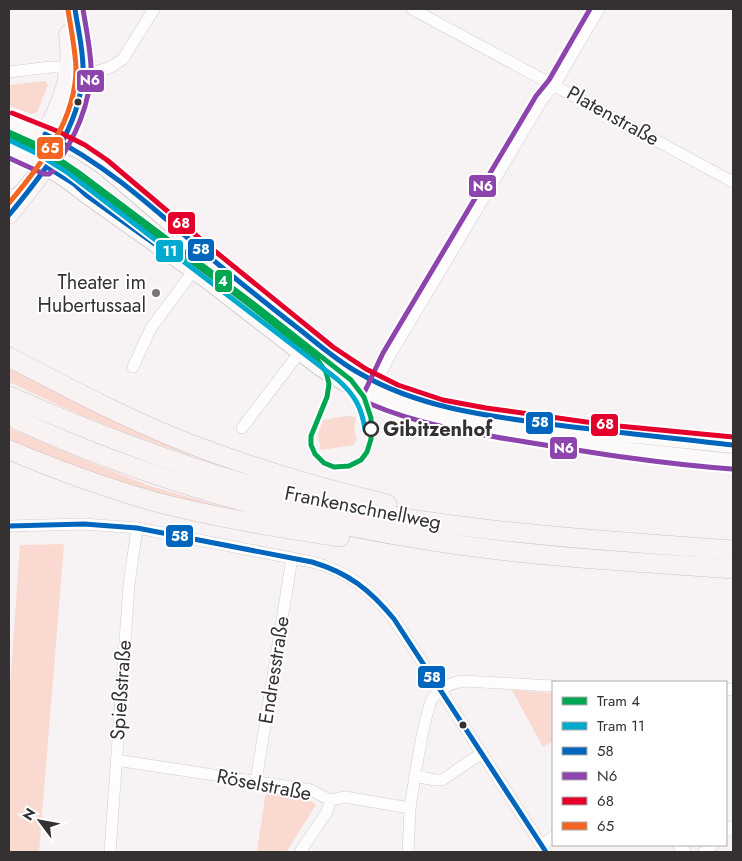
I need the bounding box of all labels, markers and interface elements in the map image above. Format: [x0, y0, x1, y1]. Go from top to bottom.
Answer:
line badge: N6 [76, 69, 105, 93]
text: N6 [80, 70, 100, 90]
street label: Platenstraße [561, 79, 665, 153]
unlabelled marker [73, 97, 83, 107]
line badge: 65 [36, 136, 64, 160]
text: 65 [41, 138, 59, 158]
line badge: N6 [468, 174, 497, 198]
text: N6 [473, 176, 493, 196]
line badge: 68 [167, 211, 196, 235]
text: 68 [172, 213, 190, 233]
line badge: 58 [187, 238, 215, 262]
line badge: 11 [155, 239, 184, 263]
text: 58 [192, 239, 210, 259]
text: 11 [163, 241, 177, 261]
place label: Theater im Hubertussaal [37, 268, 146, 320]
line badge: 4 [214, 269, 233, 293]
text: 4 [218, 271, 228, 291]
marker: Theater im Hubertussaal [150, 287, 162, 299]
line badge: 58 [525, 411, 554, 435]
text: 58 [531, 412, 549, 432]
line badge: 68 [590, 413, 619, 437]
text: 68 [596, 414, 614, 434]
place label: Gibitzenhof [383, 415, 493, 444]
marker: Gibitzenhof [363, 421, 379, 437]
line badge: N6 [549, 436, 578, 460]
text: N6 [554, 438, 574, 458]
street label: Frankenschnellweg [282, 479, 444, 537]
line badge: 58 [165, 524, 194, 548]
text: 58 [171, 526, 189, 546]
street label: Endresstraße [251, 614, 297, 726]
street label: Spießstraße [103, 639, 139, 741]
line badge: 58 [417, 665, 446, 689]
text: 58 [423, 667, 441, 687]
legend [552, 681, 727, 846]
text: Tram 4 [597, 690, 640, 712]
text: Tram 11 [597, 715, 645, 737]
unlabelled marker [458, 720, 468, 730]
text: 58 [597, 740, 614, 762]
street label: Röselstraße [214, 762, 314, 808]
text: N6 [597, 765, 617, 787]
text: 68 [597, 790, 614, 812]
north arrow [15, 796, 65, 846]
text: N [18, 804, 40, 824]
text: 65 [597, 815, 614, 837]

